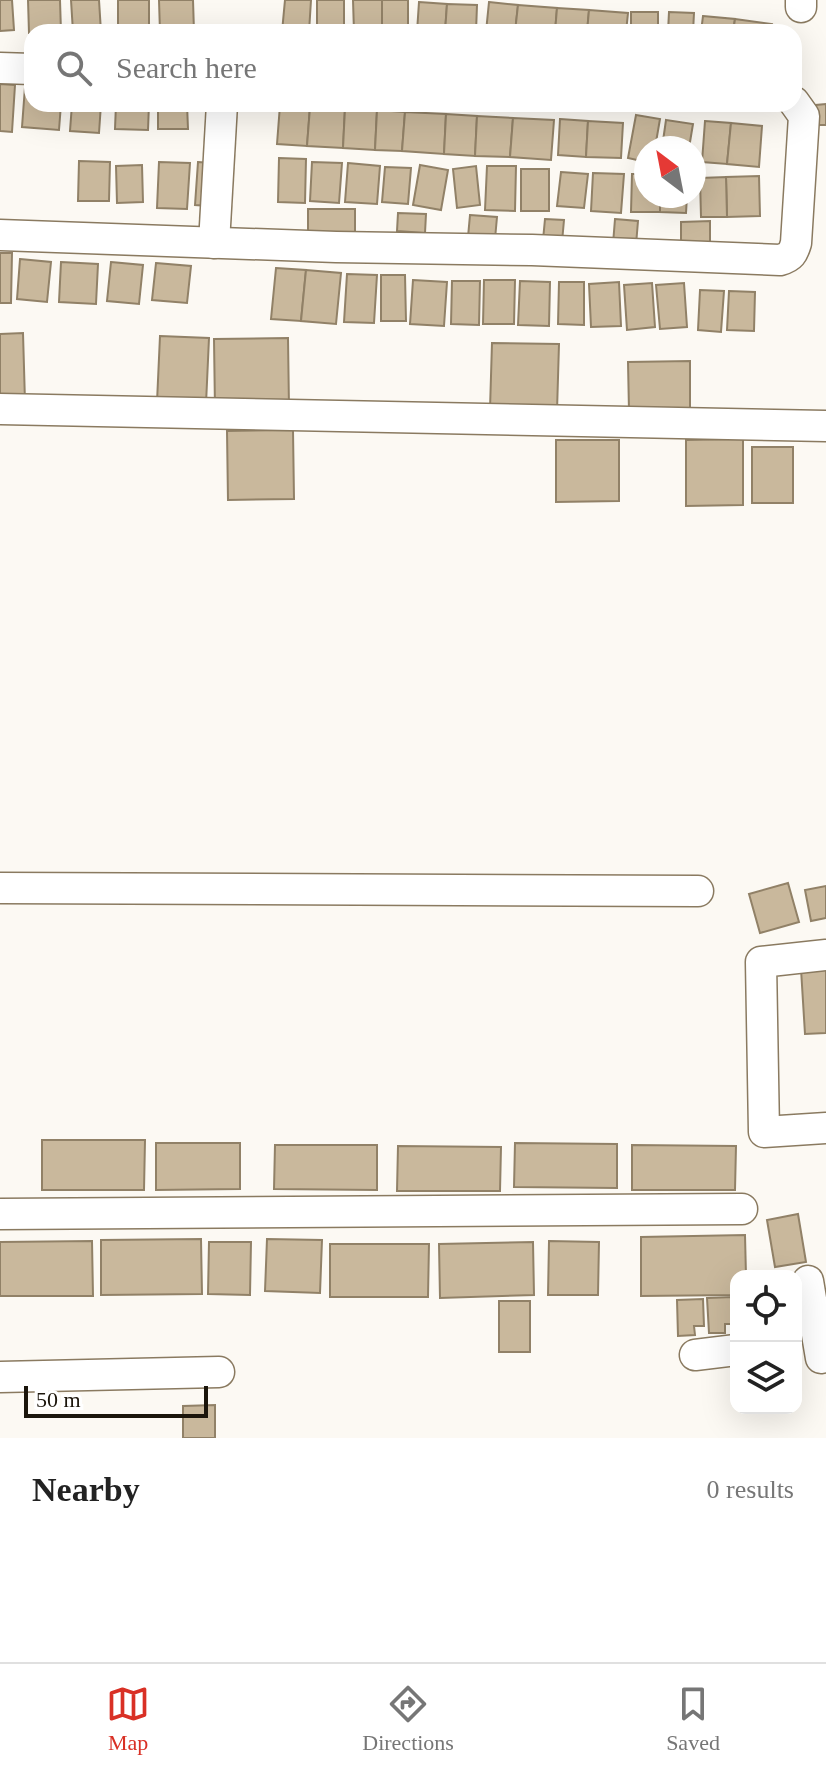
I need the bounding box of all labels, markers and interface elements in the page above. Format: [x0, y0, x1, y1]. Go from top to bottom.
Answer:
search box [24, 24, 802, 112]
icon: search [52, 46, 96, 90]
text: Search here [116, 51, 257, 84]
north arrow [634, 136, 706, 208]
map controls [730, 1270, 802, 1414]
button: locate [730, 1270, 802, 1342]
button: layers [730, 1342, 802, 1414]
scale bar [24, 1382, 208, 1418]
text: 50 m [36, 1387, 81, 1412]
text: Nearby [32, 1471, 140, 1508]
text: 0 results [707, 1475, 794, 1504]
tab: Map [106, 1682, 150, 1756]
tab: Directions [362, 1682, 454, 1756]
tab: Saved [666, 1682, 720, 1756]

